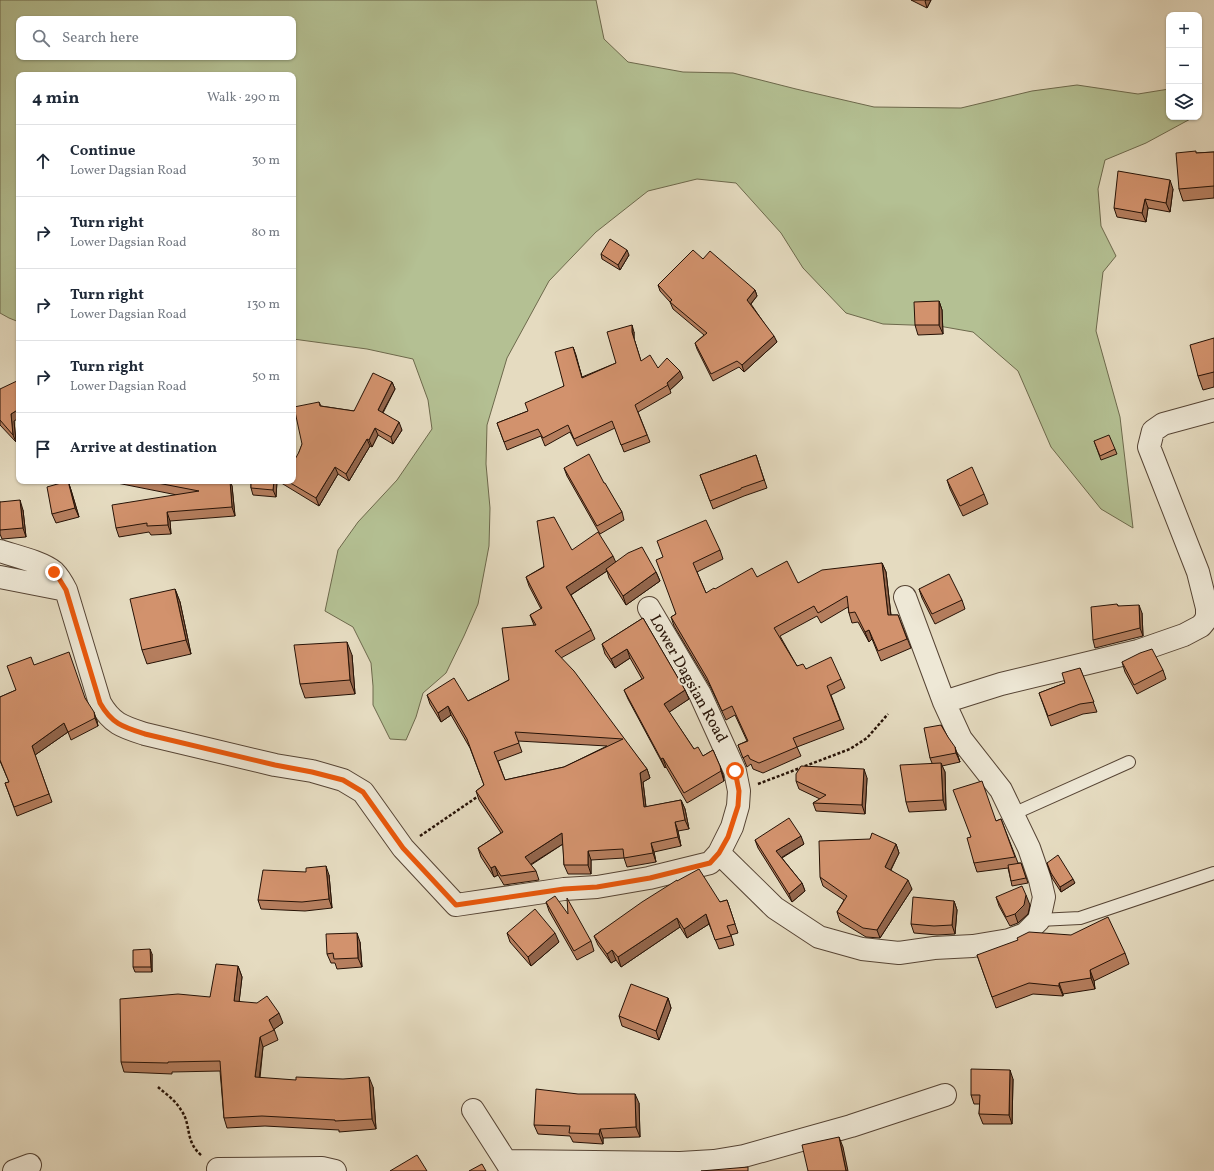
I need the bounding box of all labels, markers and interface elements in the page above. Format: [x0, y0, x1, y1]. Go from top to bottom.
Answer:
map controls [1166, 12, 1202, 120]
button: + [1166, 12, 1202, 48]
search box [16, 16, 296, 60]
icon: search [30, 27, 52, 49]
text: Search here [62, 28, 139, 49]
button: − [1166, 48, 1202, 84]
button: layers [1166, 84, 1202, 120]
text: 4 min [32, 87, 79, 110]
text: Walk · 290 m [207, 89, 280, 107]
text: Continue [70, 141, 135, 162]
icon: ahead [32, 150, 54, 172]
text: 30 m [252, 152, 280, 170]
text: Lower Dagsian Road [70, 162, 186, 180]
text: Turn right [70, 213, 144, 234]
icon: right [32, 222, 54, 244]
text: 80 m [251, 224, 280, 242]
text: Lower Dagsian Road [70, 234, 186, 252]
text: Turn right [70, 285, 144, 306]
icon: right [32, 294, 54, 316]
text: 130 m [247, 296, 280, 314]
text: Lower Dagsian Road [70, 306, 186, 324]
text: Turn right [70, 357, 144, 378]
icon: right [32, 366, 54, 388]
text: 50 m [252, 368, 280, 386]
text: Lower Dagsian Road [70, 378, 186, 396]
icon: arrive [32, 438, 54, 460]
text: Arrive at destination [70, 438, 217, 459]
route end [45, 563, 63, 581]
street label: Lower Dagsian Road [644, 611, 732, 747]
route start [726, 762, 744, 780]

